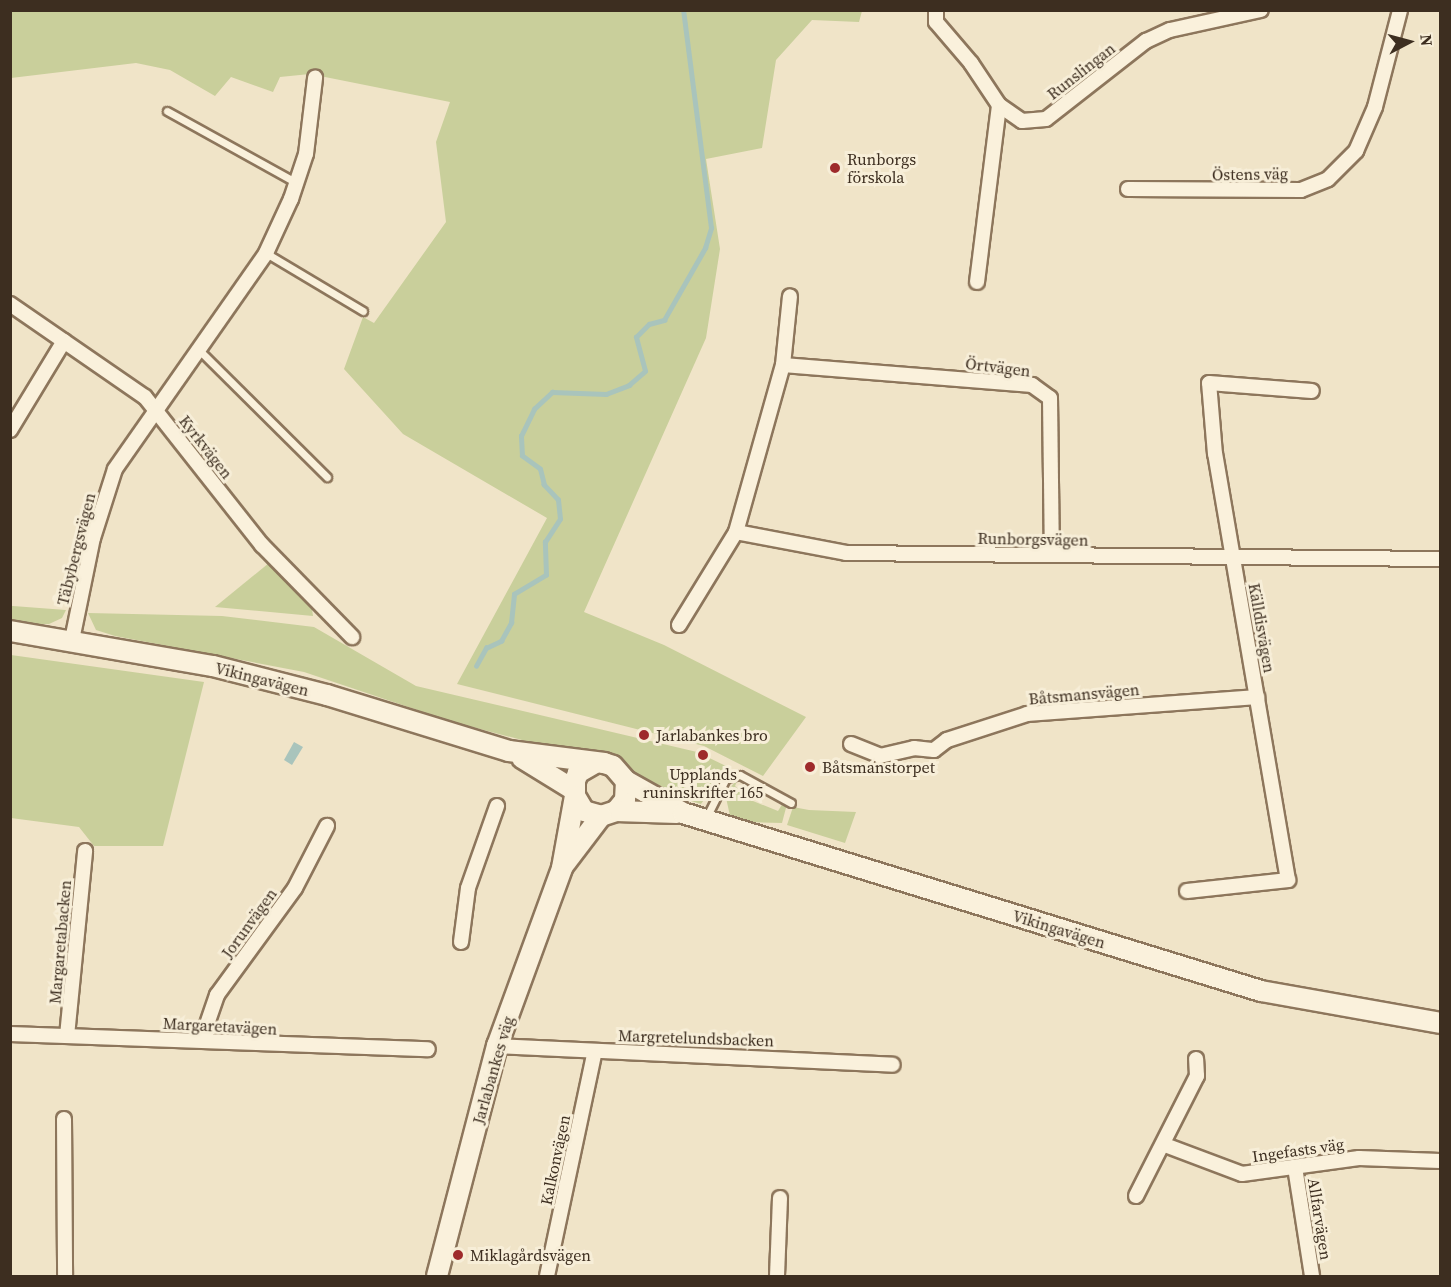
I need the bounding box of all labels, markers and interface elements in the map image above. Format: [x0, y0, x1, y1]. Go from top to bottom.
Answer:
north arrow [1379, 12, 1439, 72]
text: N [1415, 33, 1438, 47]
street label: Runslingan [1043, 38, 1119, 104]
place label: Runborgs förskola [847, 149, 916, 187]
marker: Runborgs förskola [828, 161, 842, 175]
street label: Östens väg [1212, 164, 1288, 184]
street label: Örtvägen [964, 353, 1032, 381]
street label: Kyrkvägen [175, 411, 237, 483]
street label: Täbybergsvägen [53, 491, 99, 607]
street label: Runborgsvägen [977, 528, 1089, 550]
street label: Källdisvägen [1245, 582, 1279, 674]
street label: Vikingavägen [213, 658, 311, 700]
street label: Båtsmansvägen [1028, 680, 1140, 708]
place label: Jarlabankes bro [656, 725, 768, 745]
marker: Jarlabankes bro [637, 728, 651, 742]
marker: Upplands runinskrifter 165 [696, 748, 710, 762]
place label: Båtsmanstorpet [822, 757, 935, 777]
marker: Båtsmanstorpet [803, 760, 817, 774]
place label: Upplands runinskrifter 165 [643, 764, 763, 802]
street label: Margaretabacken [45, 879, 75, 1005]
street label: Jorunvägen [217, 884, 281, 962]
street label: Vikingavägen [1010, 906, 1108, 952]
street label: Margaretavägen [162, 1013, 278, 1039]
street label: Jarlabankes väg [468, 1014, 518, 1126]
street label: Margretelundsbacken [618, 1026, 774, 1050]
street label: Kalkonvägen [536, 1113, 574, 1207]
street label: Ingefasts väg [1251, 1134, 1345, 1166]
street label: Allfarvägen [1304, 1177, 1336, 1261]
place label: Miklagårdsvägen [470, 1245, 591, 1265]
marker: Miklagårdsvägen [451, 1248, 465, 1262]

